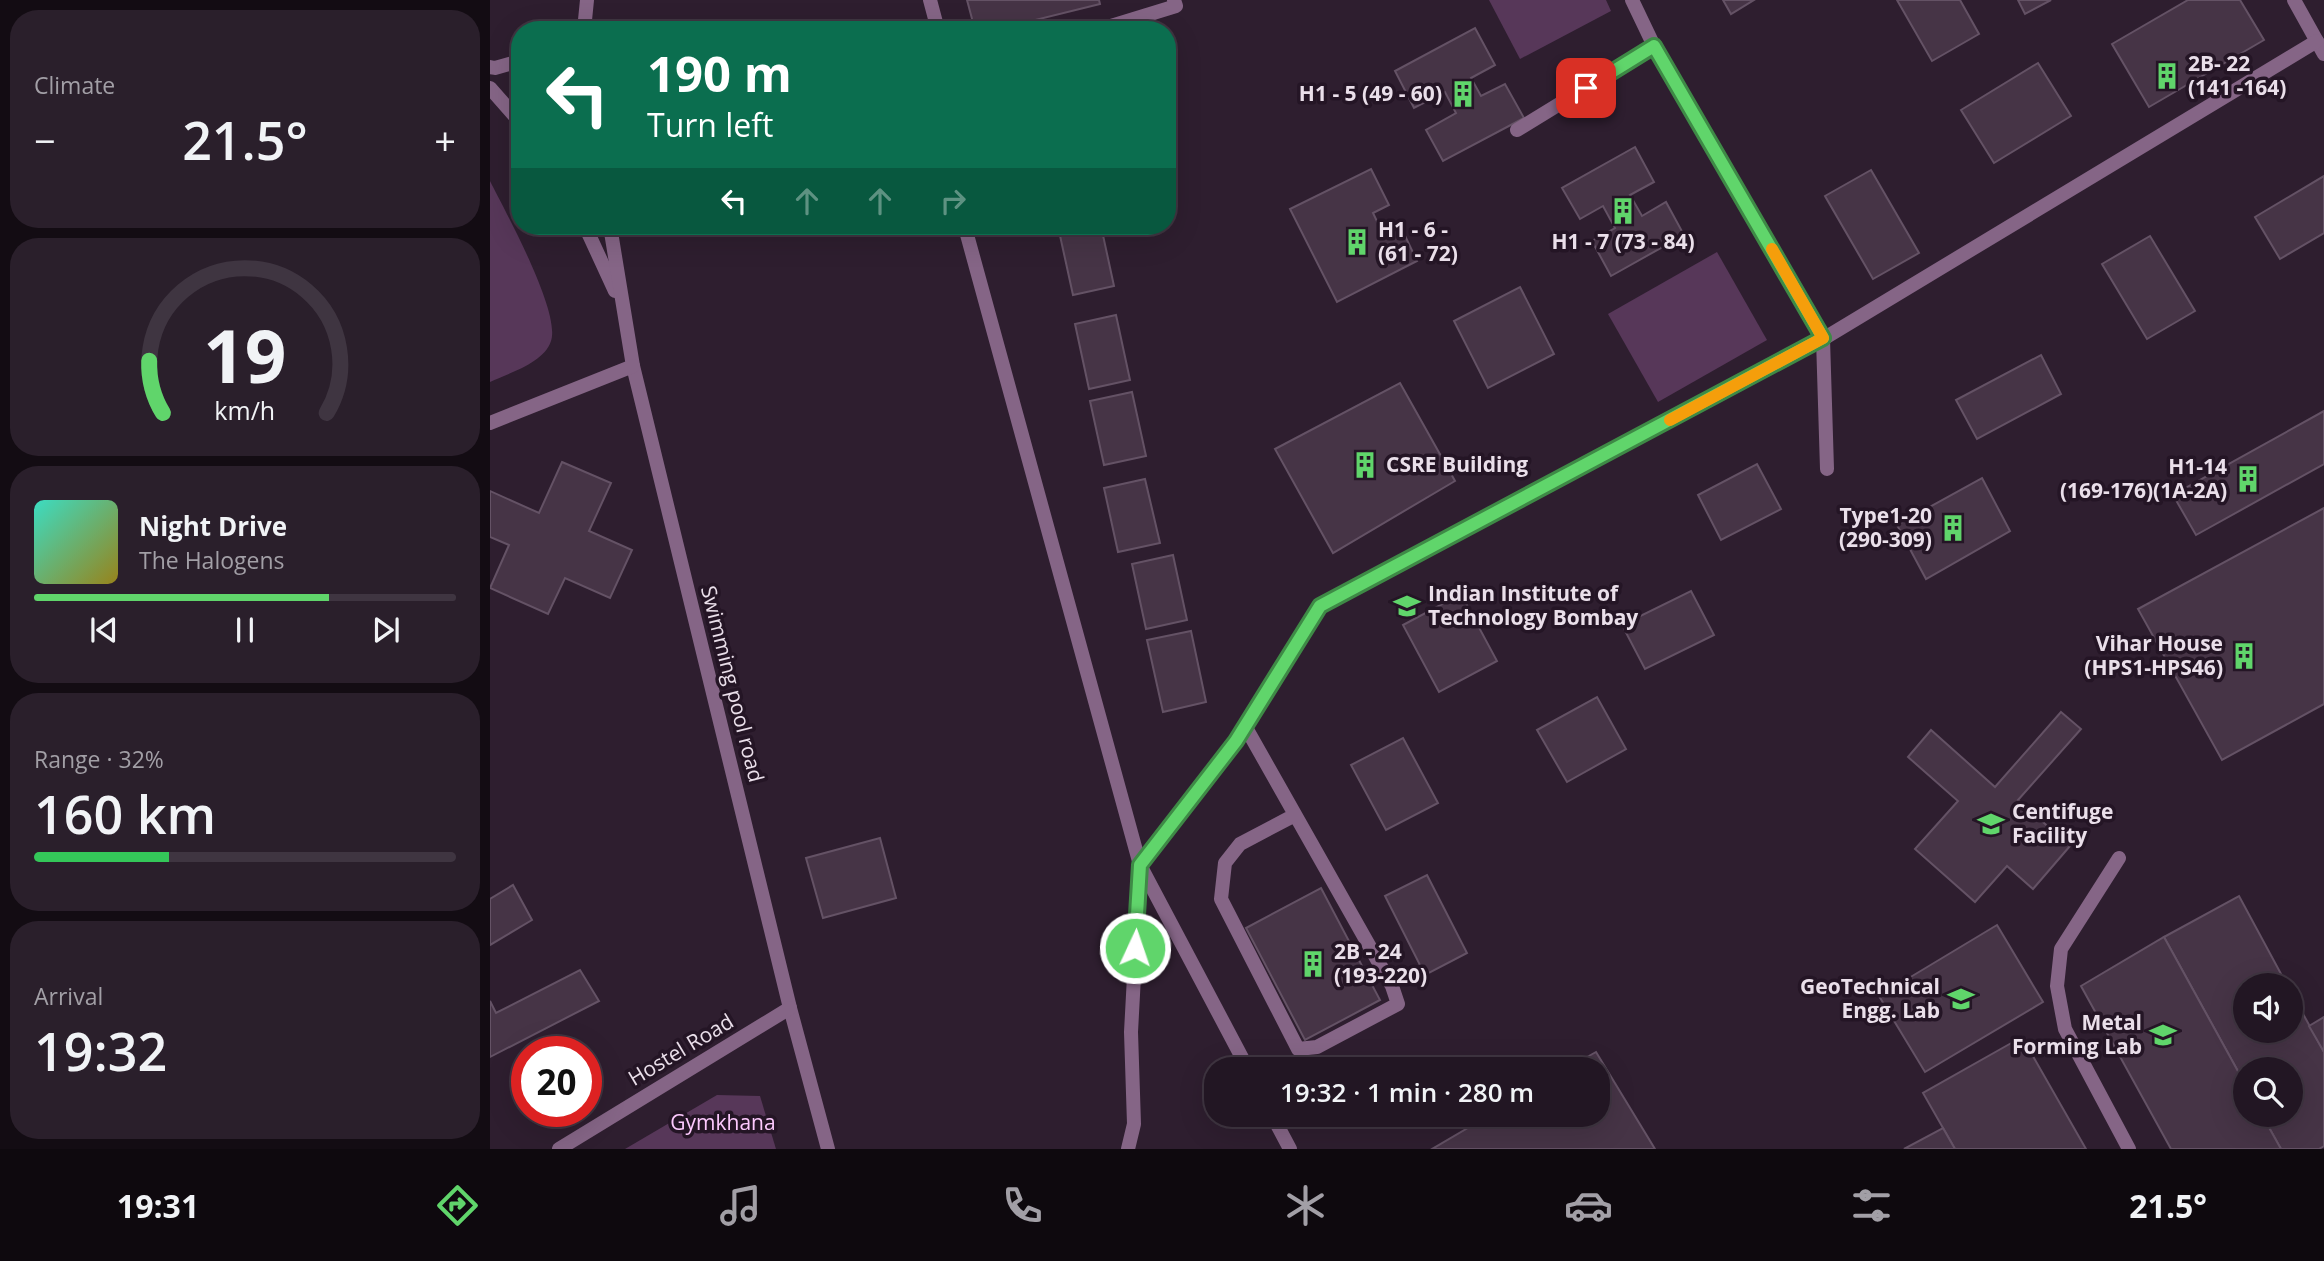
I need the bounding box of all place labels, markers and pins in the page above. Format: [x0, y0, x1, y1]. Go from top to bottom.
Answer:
place label: 2B- 22 (141 -164) [2188, 49, 2287, 101]
pin [1556, 58, 1616, 118]
building icon: 2B- 22 (141 -164) [2152, 61, 2182, 91]
place label: H1 - 5 (49 - 60) [1299, 79, 1442, 107]
building icon: H1 - 5 (49 - 60) [1448, 79, 1478, 109]
building icon: H1 - 7 (73 - 84) [1608, 196, 1638, 226]
place label: H1 - 6 - (61 - 72) [1378, 215, 1458, 267]
building icon: H1 - 6 - (61 - 72) [1342, 227, 1372, 257]
place label: H1 - 7 (73 - 84) [1551, 227, 1695, 255]
building icon: CSRE Building [1350, 450, 1380, 480]
place label: CSRE Building [1386, 450, 1528, 478]
place label: H1-14 (169-176)(1A-2A) [2060, 452, 2227, 504]
building icon: H1-14 (169-176)(1A-2A) [2233, 464, 2263, 494]
place label: Type1-20 (290-309) [1839, 501, 1932, 553]
building icon: Type1-20 (290-309) [1938, 513, 1968, 543]
place label: Indian Institute of Technology Bombay [1428, 579, 1638, 631]
school or university icon: Indian Institute of Technology Bombay [1392, 591, 1422, 621]
place label: Vihar House (HPS1-HPS46) [2084, 629, 2223, 681]
building icon: Vihar House (HPS1-HPS46) [2229, 641, 2259, 671]
place label: Centifuge Facility [2012, 797, 2113, 849]
school or university icon: Centifuge Facility [1976, 809, 2006, 839]
place label: 2B - 24 (193-220) [1334, 937, 1427, 989]
building icon: 2B - 24 (193-220) [1298, 949, 1328, 979]
place label: GeoTechnical Engg. Lab [1800, 972, 1940, 1024]
school or university icon: GeoTechnical Engg. Lab [1946, 984, 1976, 1014]
place label: Metal Forming Lab [2012, 1008, 2142, 1060]
school or university icon: Metal Forming Lab [2148, 1020, 2178, 1050]

